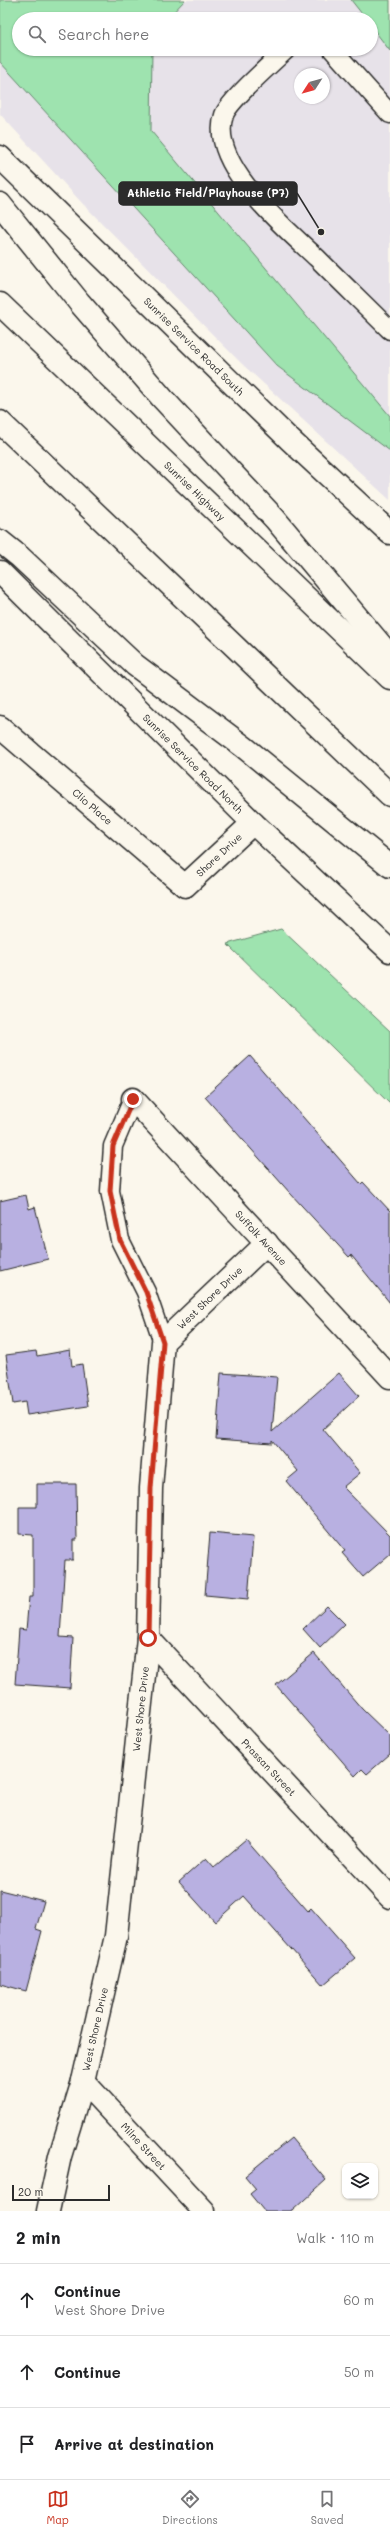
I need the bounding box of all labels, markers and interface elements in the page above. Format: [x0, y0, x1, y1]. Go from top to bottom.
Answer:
search box [12, 12, 378, 56]
icon: search [26, 23, 48, 45]
text: Search here [58, 24, 149, 44]
north arrow [294, 68, 330, 104]
callout: Athletic Field/Playhouse (P7) [119, 182, 297, 205]
text: Athletic Field/Playhouse (P7) [127, 185, 289, 200]
street label: Sunrise Service Road South [141, 294, 247, 399]
street label: Sunrise Highway [161, 458, 229, 524]
street label: Sunrise Service Road North [140, 711, 247, 817]
street label: Clio Place [69, 785, 116, 828]
street label: Shore Drive [193, 830, 245, 880]
route end [124, 1090, 142, 1108]
street label: Suffolk Avenue [232, 1207, 290, 1268]
street label: West Shore Drive [174, 1263, 245, 1332]
route start [139, 1629, 157, 1647]
street label: West Shore Drive [129, 1665, 152, 1752]
street label: Prassan Street [238, 1736, 299, 1799]
street label: West Shore Drive [78, 1986, 111, 2072]
street label: Milne Street [118, 2119, 169, 2173]
map controls [342, 2163, 378, 2199]
button: layers [342, 2163, 378, 2199]
scale bar [12, 2183, 110, 2202]
text: 20 m [18, 2184, 43, 2199]
text: 2 min [16, 2226, 61, 2248]
text: Walk · 110 m [296, 2229, 374, 2246]
text: Continue [54, 2281, 121, 2301]
icon: ahead [16, 2289, 38, 2311]
text: 60 m [344, 2291, 374, 2308]
text: West Shore Drive [54, 2301, 165, 2318]
icon: ahead [16, 2361, 38, 2383]
text: Continue [54, 2362, 121, 2382]
text: 50 m [344, 2363, 374, 2380]
icon: arrive [16, 2433, 38, 2455]
text: Arrive at destination [54, 2434, 214, 2454]
tab: Map [47, 2488, 69, 2527]
tab: Directions [162, 2488, 218, 2527]
tab: Saved [311, 2488, 343, 2527]

